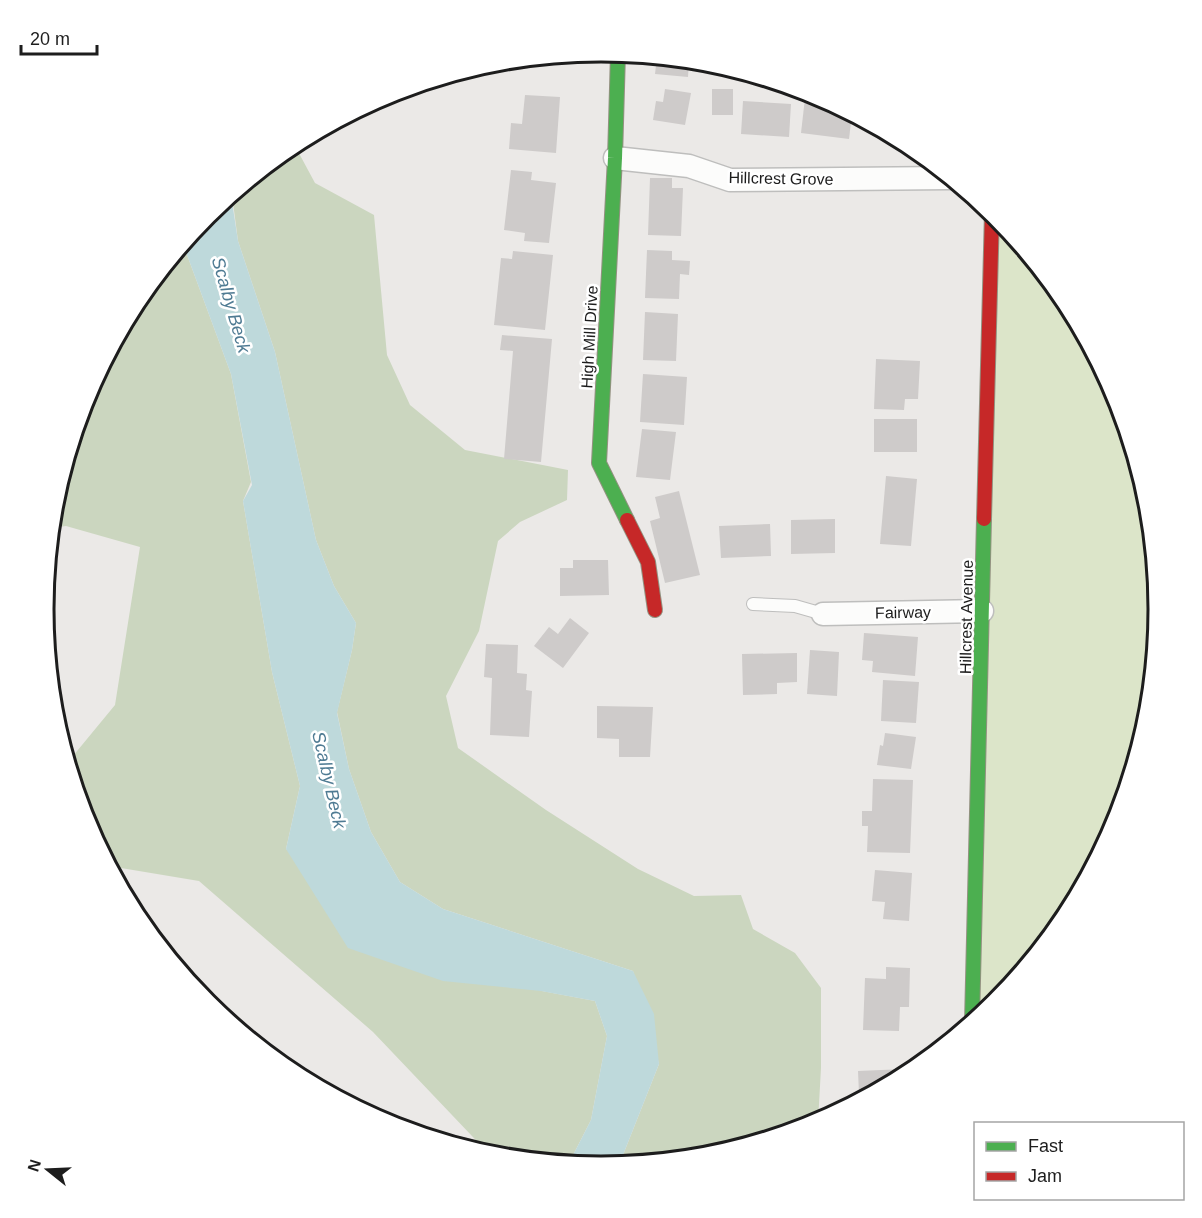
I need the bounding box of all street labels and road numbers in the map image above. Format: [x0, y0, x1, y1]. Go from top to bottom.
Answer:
street label: Hillcrest Grove [728, 169, 834, 188]
street label: High Mill Drive [578, 285, 601, 389]
street label: Hillcrest Avenue [957, 560, 976, 674]
street label: Fairway [875, 604, 931, 621]

